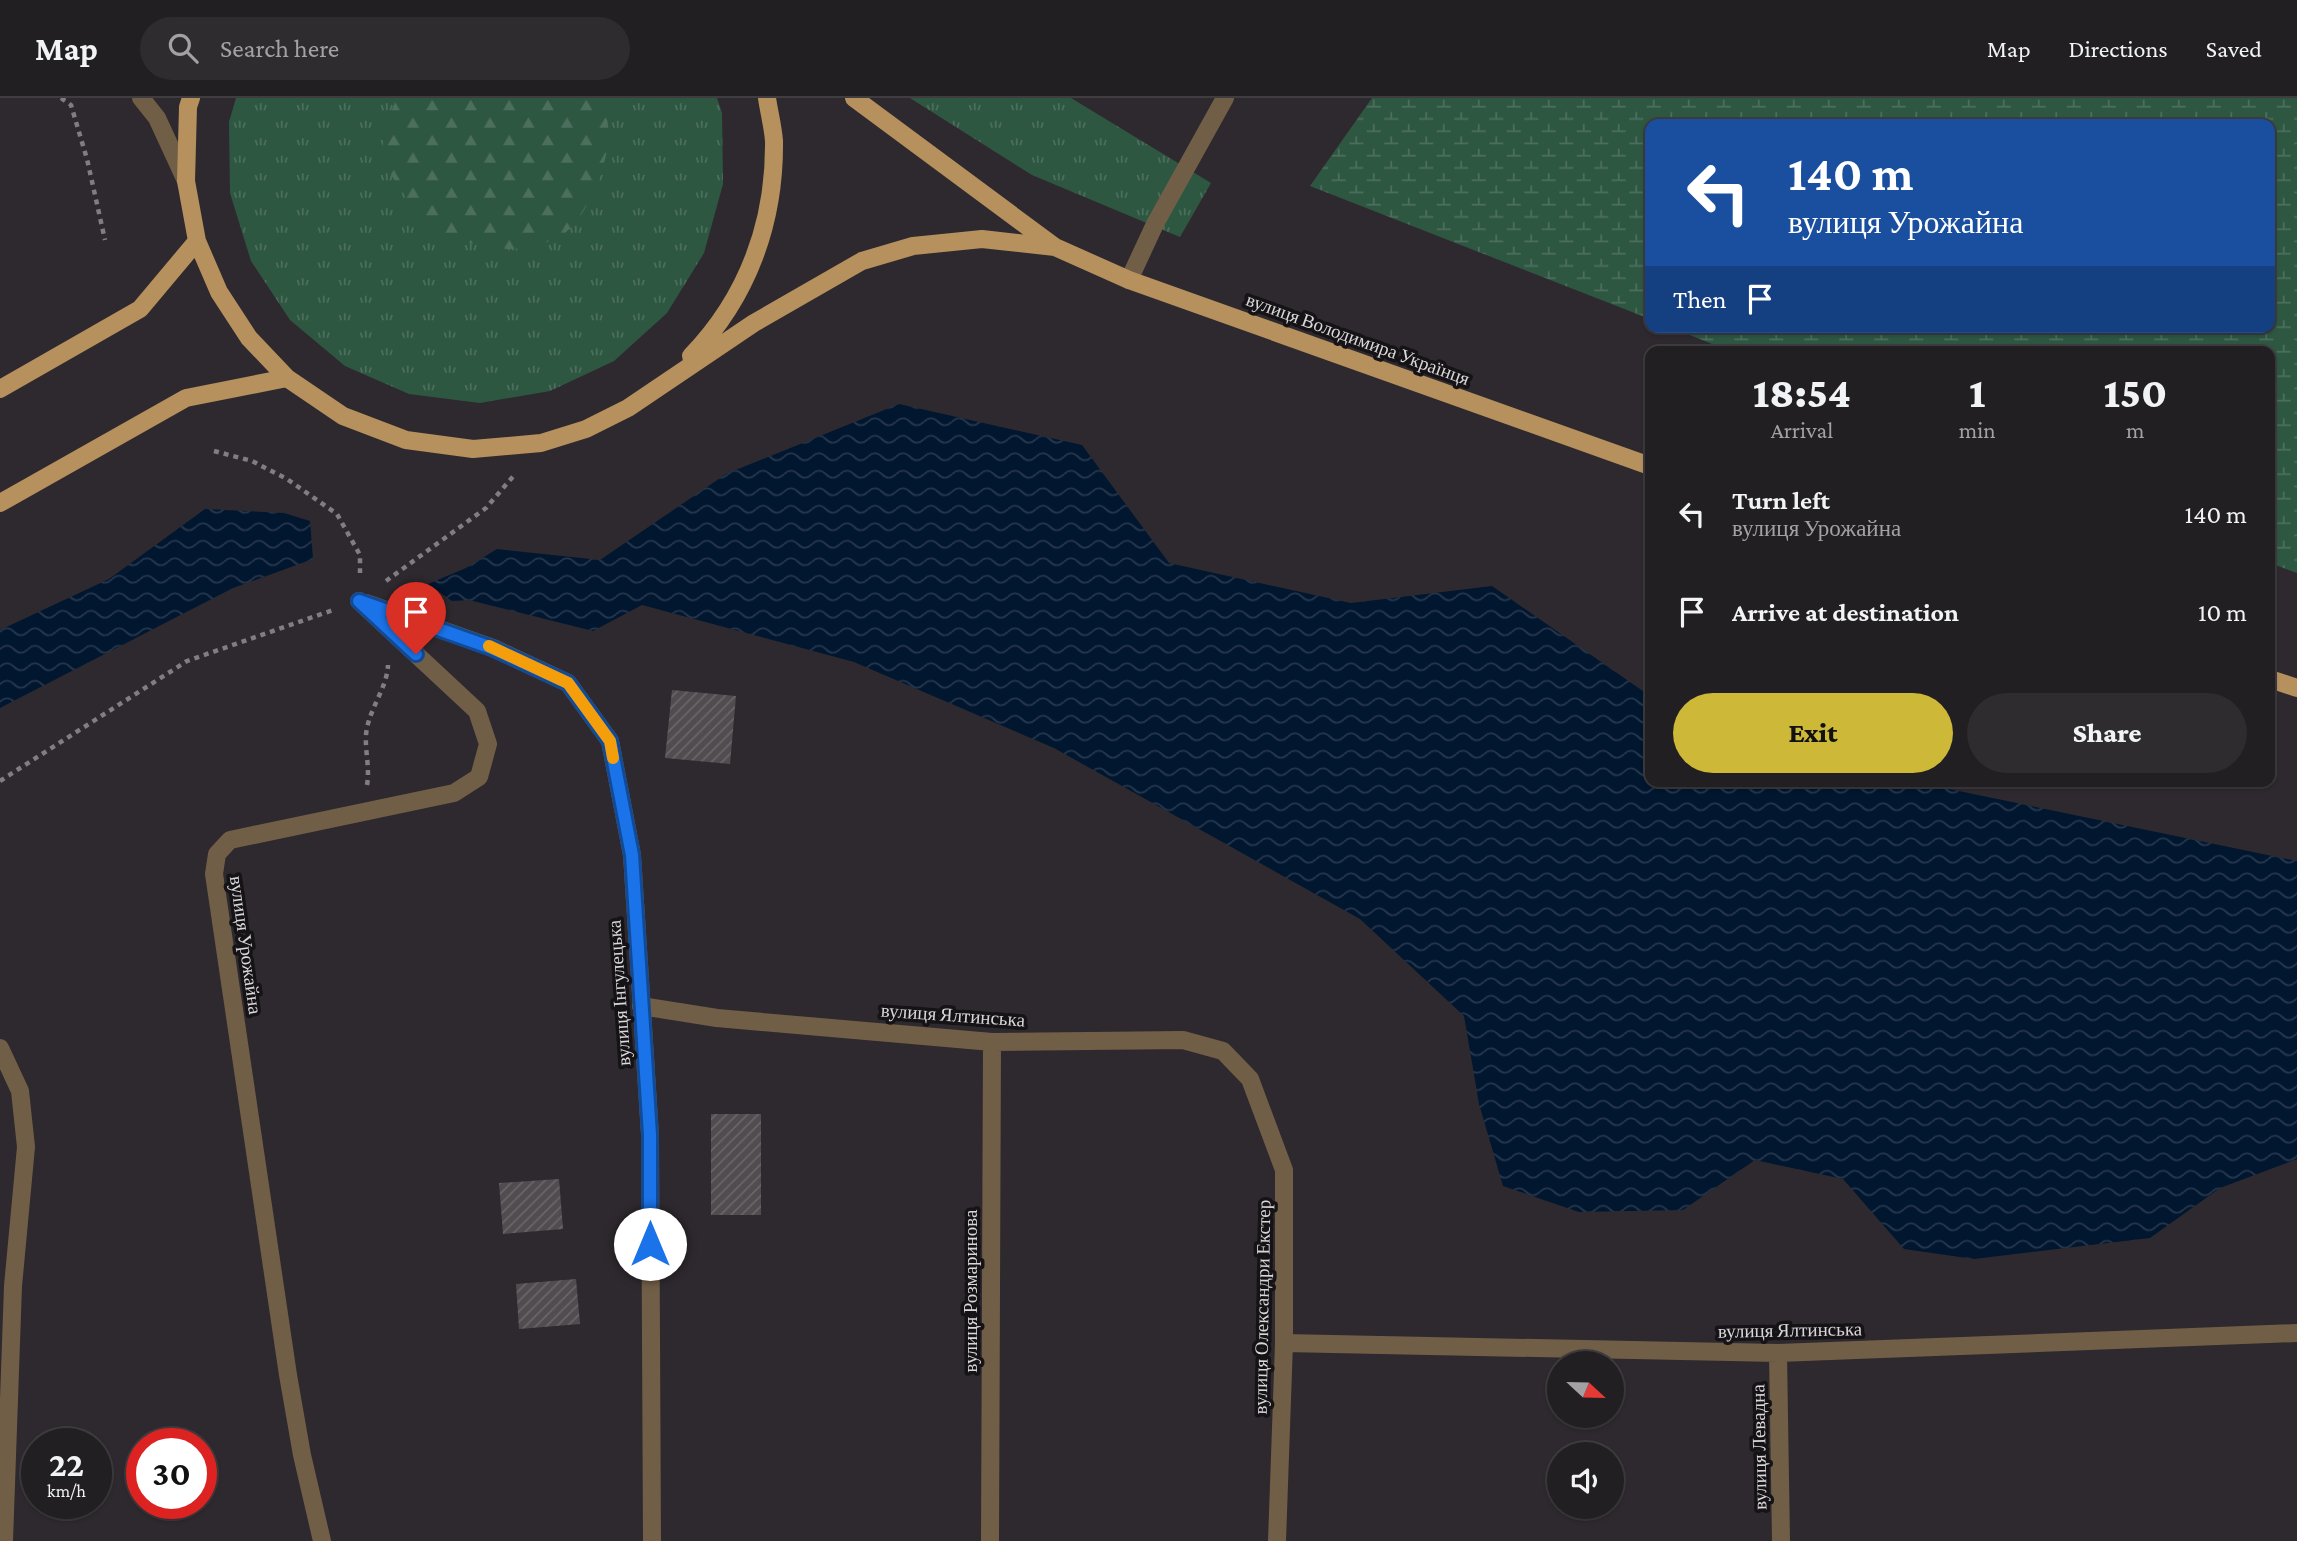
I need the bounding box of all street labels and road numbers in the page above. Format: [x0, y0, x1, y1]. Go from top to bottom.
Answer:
street label: вулиця Володимира Українця [1243, 289, 1473, 389]
street label: вулиця Урожайна [226, 874, 266, 1016]
street label: вулиця Інгулецька [603, 919, 635, 1067]
street label: вулиця Ялтинська [880, 999, 1026, 1031]
street label: вулиця Олександри Екстер [1250, 1199, 1274, 1415]
street label: вулиця Розмаринова [960, 1209, 981, 1372]
street label: вулиця Ялтинська [1718, 1318, 1863, 1342]
street label: вулиця Левадна [1747, 1383, 1771, 1510]

